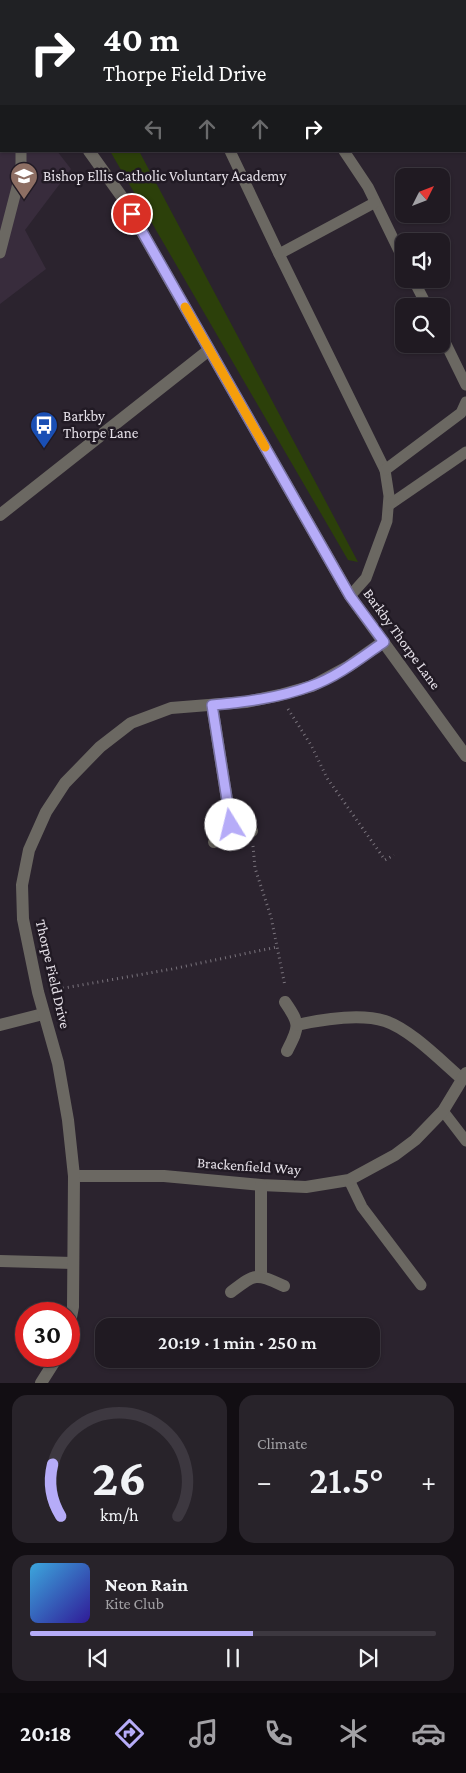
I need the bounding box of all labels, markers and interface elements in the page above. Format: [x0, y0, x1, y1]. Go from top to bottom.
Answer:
icon: right [20, 20, 85, 85]
text: 40 m [103, 20, 180, 59]
text: Thorpe Field Drive [103, 61, 266, 86]
icon: left [140, 115, 168, 143]
icon: ahead [193, 115, 221, 143]
icon: ahead [246, 115, 274, 143]
icon: right [299, 115, 327, 143]
school or university icon: Bishop Ellis Catholic Voluntary Academy [9, 161, 39, 200]
place label: Bishop Ellis Catholic Voluntary Academy [43, 168, 286, 185]
north arrow [395, 168, 450, 222]
map controls [395, 168, 450, 353]
pin [111, 193, 153, 235]
icon: arrive [118, 200, 146, 228]
button: sound [395, 233, 450, 288]
button: search [395, 298, 450, 353]
place label: Barkby Thorpe Lane [63, 408, 139, 442]
bus stop icon: Barkby Thorpe Lane [29, 410, 59, 449]
street label: Barkby Thorpe Lane [359, 586, 444, 693]
position arrow [204, 798, 256, 850]
street label: Thorpe Field Drive [32, 918, 73, 1031]
street label: Brackenfield Way [196, 1154, 302, 1179]
speed limit sign: 30 [15, 1302, 80, 1367]
text: 20:19 · 1 min · 250 m [158, 1332, 317, 1353]
text: Climate [257, 1435, 307, 1452]
text: 26 [92, 1448, 147, 1506]
text: 21.5° [309, 1459, 384, 1501]
text: − [257, 1466, 272, 1497]
text: + [421, 1466, 436, 1497]
text: km/h [100, 1505, 139, 1525]
text: Neon Rain [105, 1574, 188, 1595]
text: Kite Club [105, 1595, 164, 1612]
icon: previous [84, 1644, 112, 1672]
icon: pause [219, 1644, 247, 1672]
icon: next [354, 1644, 382, 1672]
icon: directions [112, 1716, 147, 1751]
icon: music [186, 1716, 221, 1751]
icon: phone [261, 1716, 296, 1751]
icon: climate [336, 1716, 371, 1751]
icon: car [411, 1716, 446, 1751]
text: 20:18 [20, 1721, 72, 1746]

